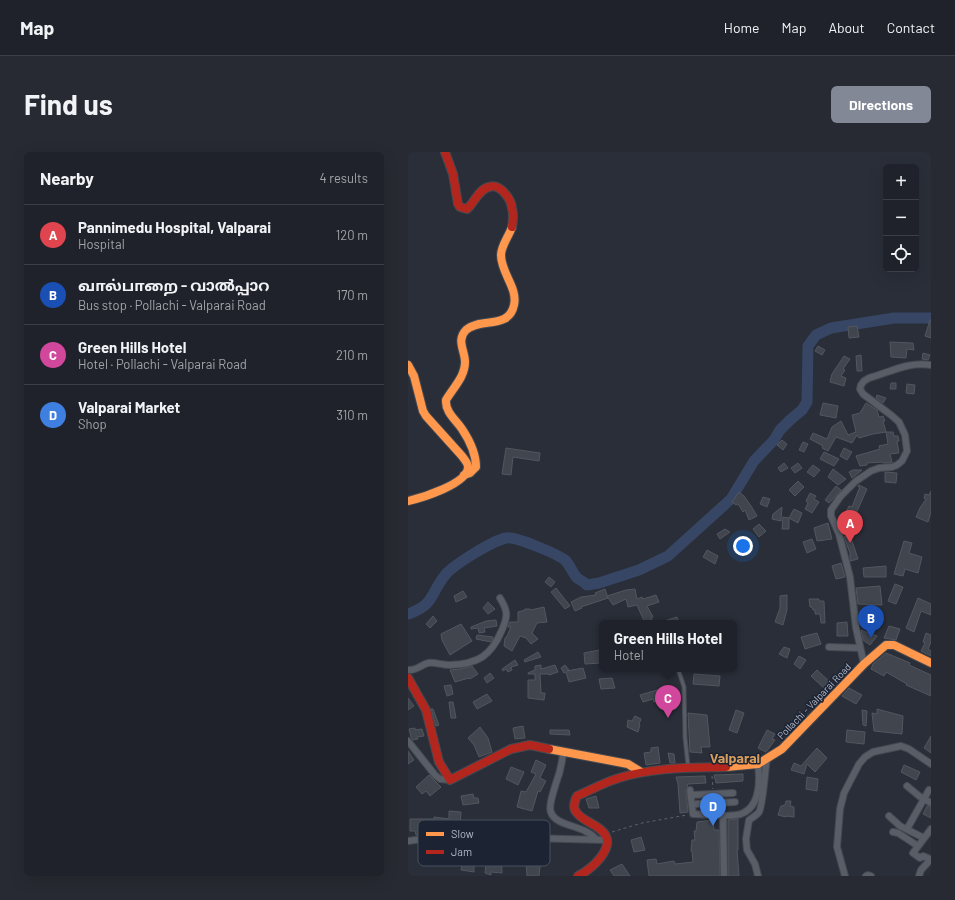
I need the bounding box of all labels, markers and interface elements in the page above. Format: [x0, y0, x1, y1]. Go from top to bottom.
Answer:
text: Map [20, 16, 54, 39]
text: Home [724, 19, 760, 36]
text: Map [782, 19, 806, 36]
text: About [828, 19, 865, 36]
text: Contact [887, 19, 935, 36]
button: Directions [831, 86, 931, 123]
text: Find us [24, 87, 113, 121]
map controls [883, 164, 919, 272]
button: + [883, 164, 919, 200]
text: Nearby [40, 168, 94, 188]
text: 4 results [320, 170, 368, 186]
button: − [883, 200, 919, 236]
text: Pannimedu Hospital, Valparai [78, 218, 271, 236]
text: A [49, 227, 57, 243]
text: 120 m [336, 227, 368, 243]
text: Hospital [78, 236, 125, 252]
button: locate [883, 236, 919, 272]
text: வால்பாறை - വാൽപ്പാറ [78, 276, 269, 294]
text: B [49, 287, 57, 303]
text: 170 m [337, 287, 368, 303]
text: Bus stop · Pollachi - Valparai Road [78, 297, 266, 313]
text: Green Hills Hotel [78, 338, 186, 356]
text: C [49, 347, 57, 363]
text: 210 m [336, 347, 368, 363]
text: Hotel · Pollachi - Valparai Road [78, 356, 247, 372]
text: Valparai Market [78, 398, 180, 416]
text: D [49, 407, 57, 423]
text: 310 m [336, 407, 368, 423]
text: Shop [78, 416, 107, 432]
pin: A [837, 510, 863, 543]
your location [733, 536, 753, 556]
pin: B [858, 605, 884, 638]
popup [599, 620, 737, 672]
text: Green Hills Hotel [614, 629, 722, 647]
text: Hotel [614, 647, 644, 663]
street label: Pollachi - Valparai Road [775, 661, 853, 741]
pin: C [655, 685, 681, 718]
district label: Valparai [710, 749, 760, 766]
pin: D [700, 793, 726, 826]
legend [418, 820, 550, 866]
text: Slow [451, 827, 474, 840]
text: Jam [451, 845, 472, 858]

